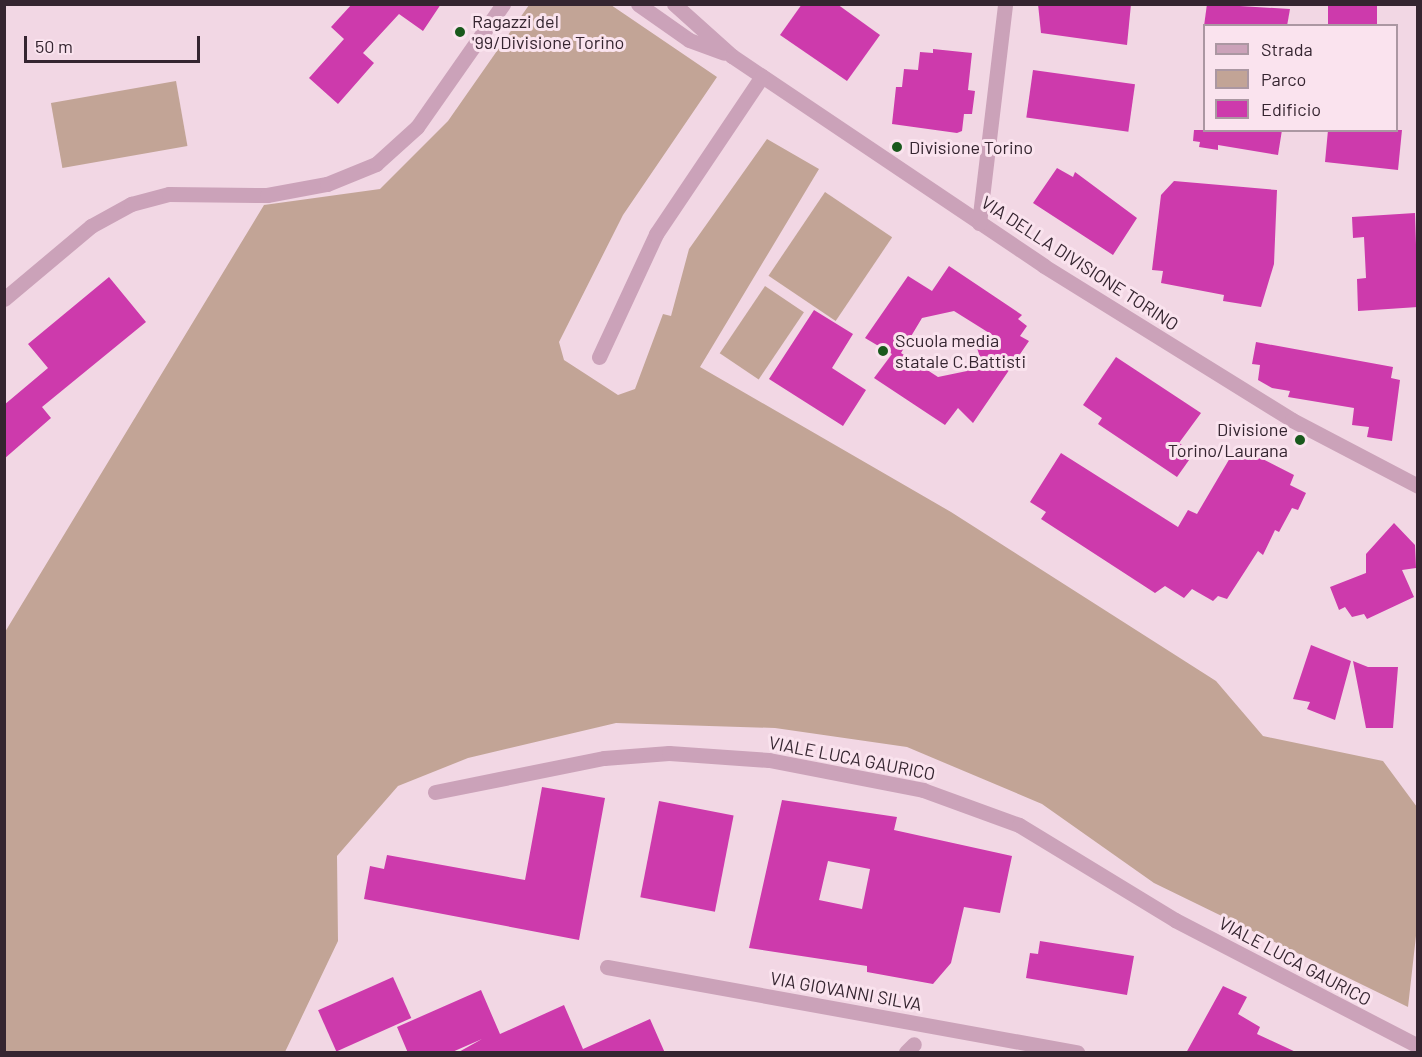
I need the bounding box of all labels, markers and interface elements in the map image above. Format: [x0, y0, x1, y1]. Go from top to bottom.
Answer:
place label: Ragazzi del '99/Divisione Torino [472, 11, 624, 54]
scale bar [27, 24, 202, 62]
legend [1203, 24, 1398, 132]
marker: Ragazzi del '99/Divisione Torino [453, 25, 467, 39]
text: 50 m [35, 35, 73, 57]
text: Strada [1261, 38, 1313, 60]
text: Parco [1261, 68, 1306, 90]
text: Edificio [1261, 98, 1321, 120]
place label: Divisione Torino [909, 136, 1033, 158]
marker: Divisione Torino [890, 140, 904, 154]
street label: VIA DELLA DIVISIONE TORINO [977, 191, 1183, 335]
place label: Scuola media statale C.Battisti [895, 330, 1026, 372]
marker: Scuola media statale C.Battisti [876, 344, 890, 358]
place label: Divisione Torino/Laurana [1168, 419, 1288, 462]
marker: Divisione Torino/Laurana [1293, 433, 1307, 447]
street label: VIALE LUCA GAURICO [767, 731, 937, 785]
street label: VIALE LUCA GAURICO [1215, 912, 1375, 1010]
street label: VIA GIOVANNI SILVA [769, 967, 923, 1015]

